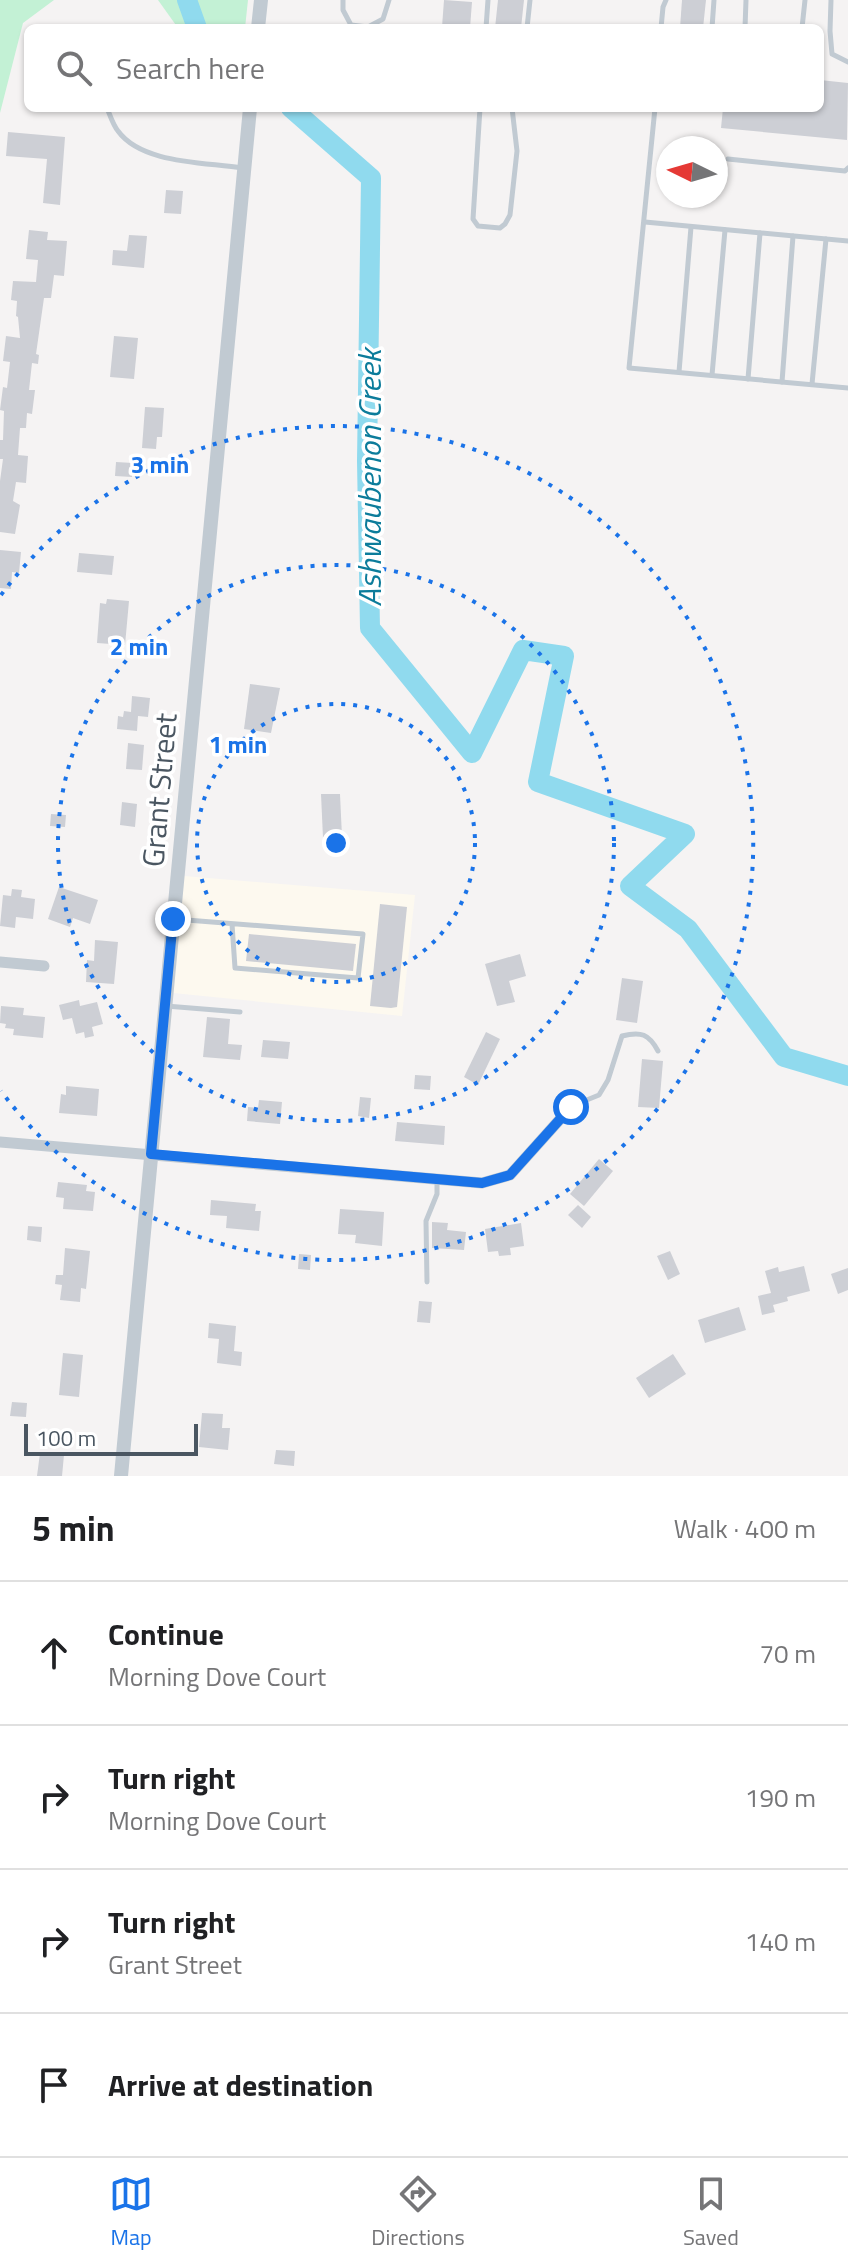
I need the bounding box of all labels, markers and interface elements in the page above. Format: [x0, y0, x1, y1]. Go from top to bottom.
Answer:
search box [24, 24, 824, 112]
text: Search here [116, 45, 265, 91]
icon: search [52, 46, 96, 90]
north arrow [656, 136, 728, 208]
water label: Ashwaubenon Creek [345, 346, 393, 607]
text: 3 min [131, 446, 189, 482]
text: 2 min [110, 628, 168, 664]
street label: Grant Street [129, 711, 189, 869]
text: 1 min [209, 726, 267, 762]
centre of rings [322, 829, 350, 857]
route end [155, 901, 191, 937]
route start [553, 1089, 589, 1125]
scale bar [24, 1420, 198, 1456]
text: 100 m [36, 1421, 96, 1455]
text: 5 min [32, 1502, 115, 1554]
text: Walk · 400 m [674, 1509, 816, 1548]
text: Continue [108, 1611, 224, 1657]
icon: ahead [32, 1631, 76, 1675]
text: 70 m [759, 1634, 816, 1673]
text: Morning Dove Court [108, 1657, 326, 1696]
text: Turn right [108, 1755, 236, 1801]
icon: right [32, 1775, 76, 1819]
text: 190 m [745, 1778, 816, 1817]
text: Morning Dove Court [108, 1801, 326, 1840]
text: Turn right [108, 1899, 236, 1945]
icon: right [32, 1919, 76, 1963]
text: 140 m [745, 1922, 816, 1961]
text: Grant Street [108, 1945, 242, 1984]
text: Arrive at destination [108, 2062, 373, 2108]
icon: arrive [32, 2063, 76, 2107]
tab: Map [109, 2172, 153, 2254]
tab: Directions [371, 2172, 465, 2254]
tab: Saved [683, 2172, 739, 2254]

